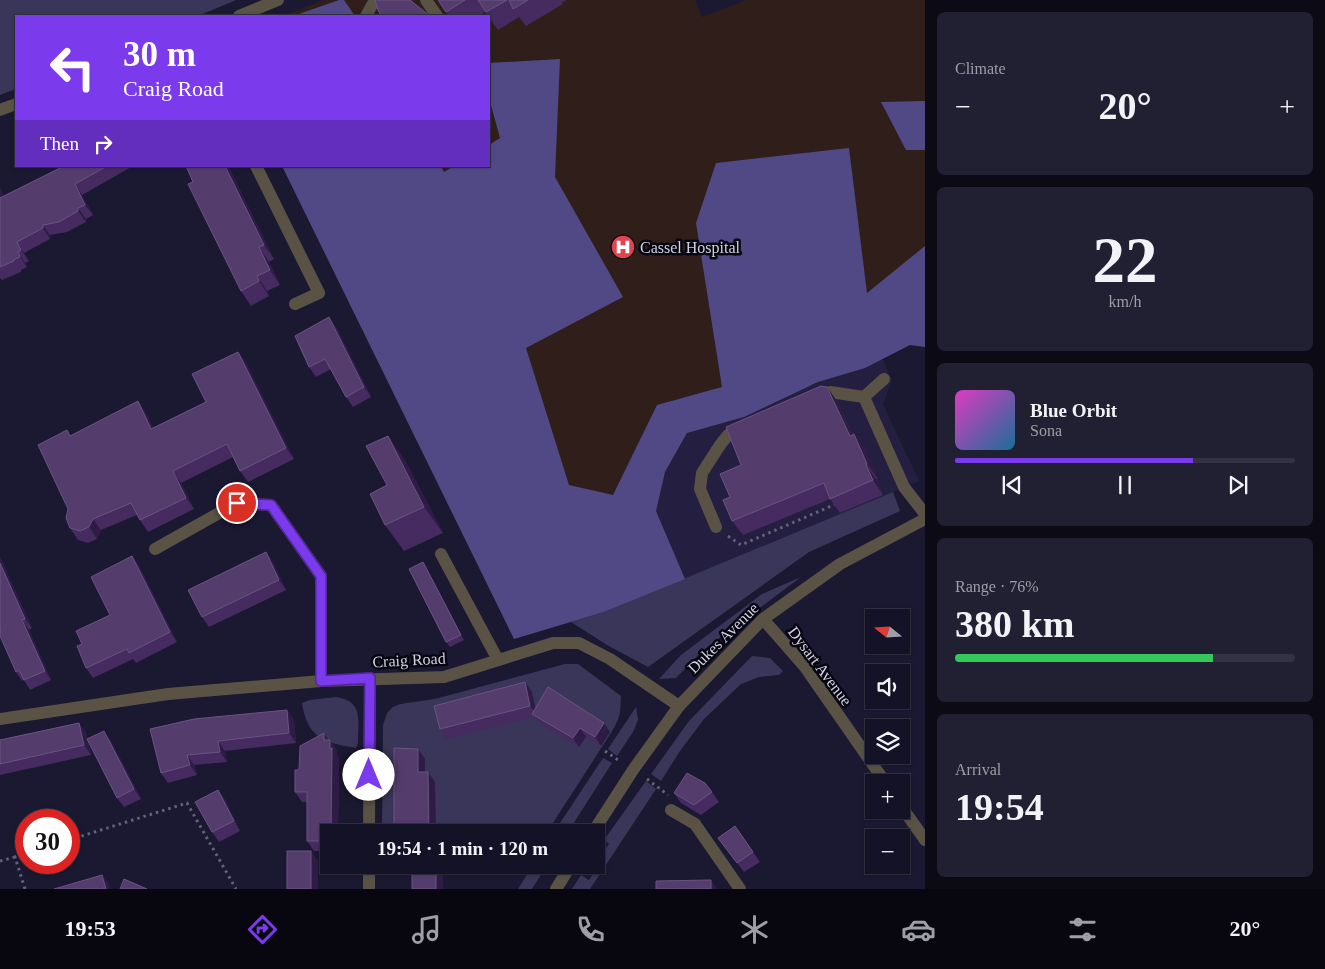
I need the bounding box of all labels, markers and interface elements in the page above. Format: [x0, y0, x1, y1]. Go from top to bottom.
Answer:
icon: left [40, 35, 105, 100]
text: 30 m [123, 35, 196, 74]
text: Climate [955, 60, 1006, 77]
text: Craig Road [123, 76, 224, 101]
text: 20° [1098, 85, 1152, 127]
text: − [955, 91, 971, 122]
text: + [1279, 91, 1295, 122]
icon: right [89, 130, 117, 158]
text: Then [40, 133, 79, 154]
text: 22 [1093, 224, 1158, 296]
hospital icon: Cassel Hospital [610, 234, 636, 260]
place label: Cassel Hospital [640, 239, 741, 257]
text: km/h [1109, 293, 1141, 310]
text: Blue Orbit [1030, 400, 1117, 421]
text: Sona [1030, 422, 1062, 439]
icon: previous [998, 471, 1026, 499]
icon: pause [1111, 471, 1139, 499]
icon: next [1224, 471, 1252, 499]
pin [216, 482, 258, 524]
icon: arrive [223, 489, 251, 517]
text: Range · 76% [955, 578, 1039, 595]
street label: Dukes Avenue [684, 599, 762, 677]
text: 380 km [955, 603, 1074, 645]
north arrow [865, 609, 910, 654]
map controls [865, 609, 910, 874]
street label: Dysart Avenue [784, 623, 855, 709]
street label: Craig Road [372, 650, 446, 671]
button: sound [865, 664, 910, 709]
button: layers [865, 719, 910, 764]
position arrow [342, 748, 394, 800]
text: Arrival [955, 761, 1001, 778]
button: + [865, 774, 910, 819]
text: 19:54 [955, 786, 1044, 828]
speed limit sign: 30 [15, 809, 80, 874]
button: − [865, 829, 910, 874]
text: 19:54 · 1 min · 120 m [377, 838, 548, 859]
icon: directions [245, 912, 280, 947]
icon: music [409, 912, 444, 947]
icon: phone [573, 912, 608, 947]
icon: climate [737, 912, 772, 947]
icon: car [901, 912, 936, 947]
icon: filters [1065, 912, 1100, 947]
text: 19:53 [65, 916, 116, 941]
text: 20° [1230, 916, 1260, 941]

